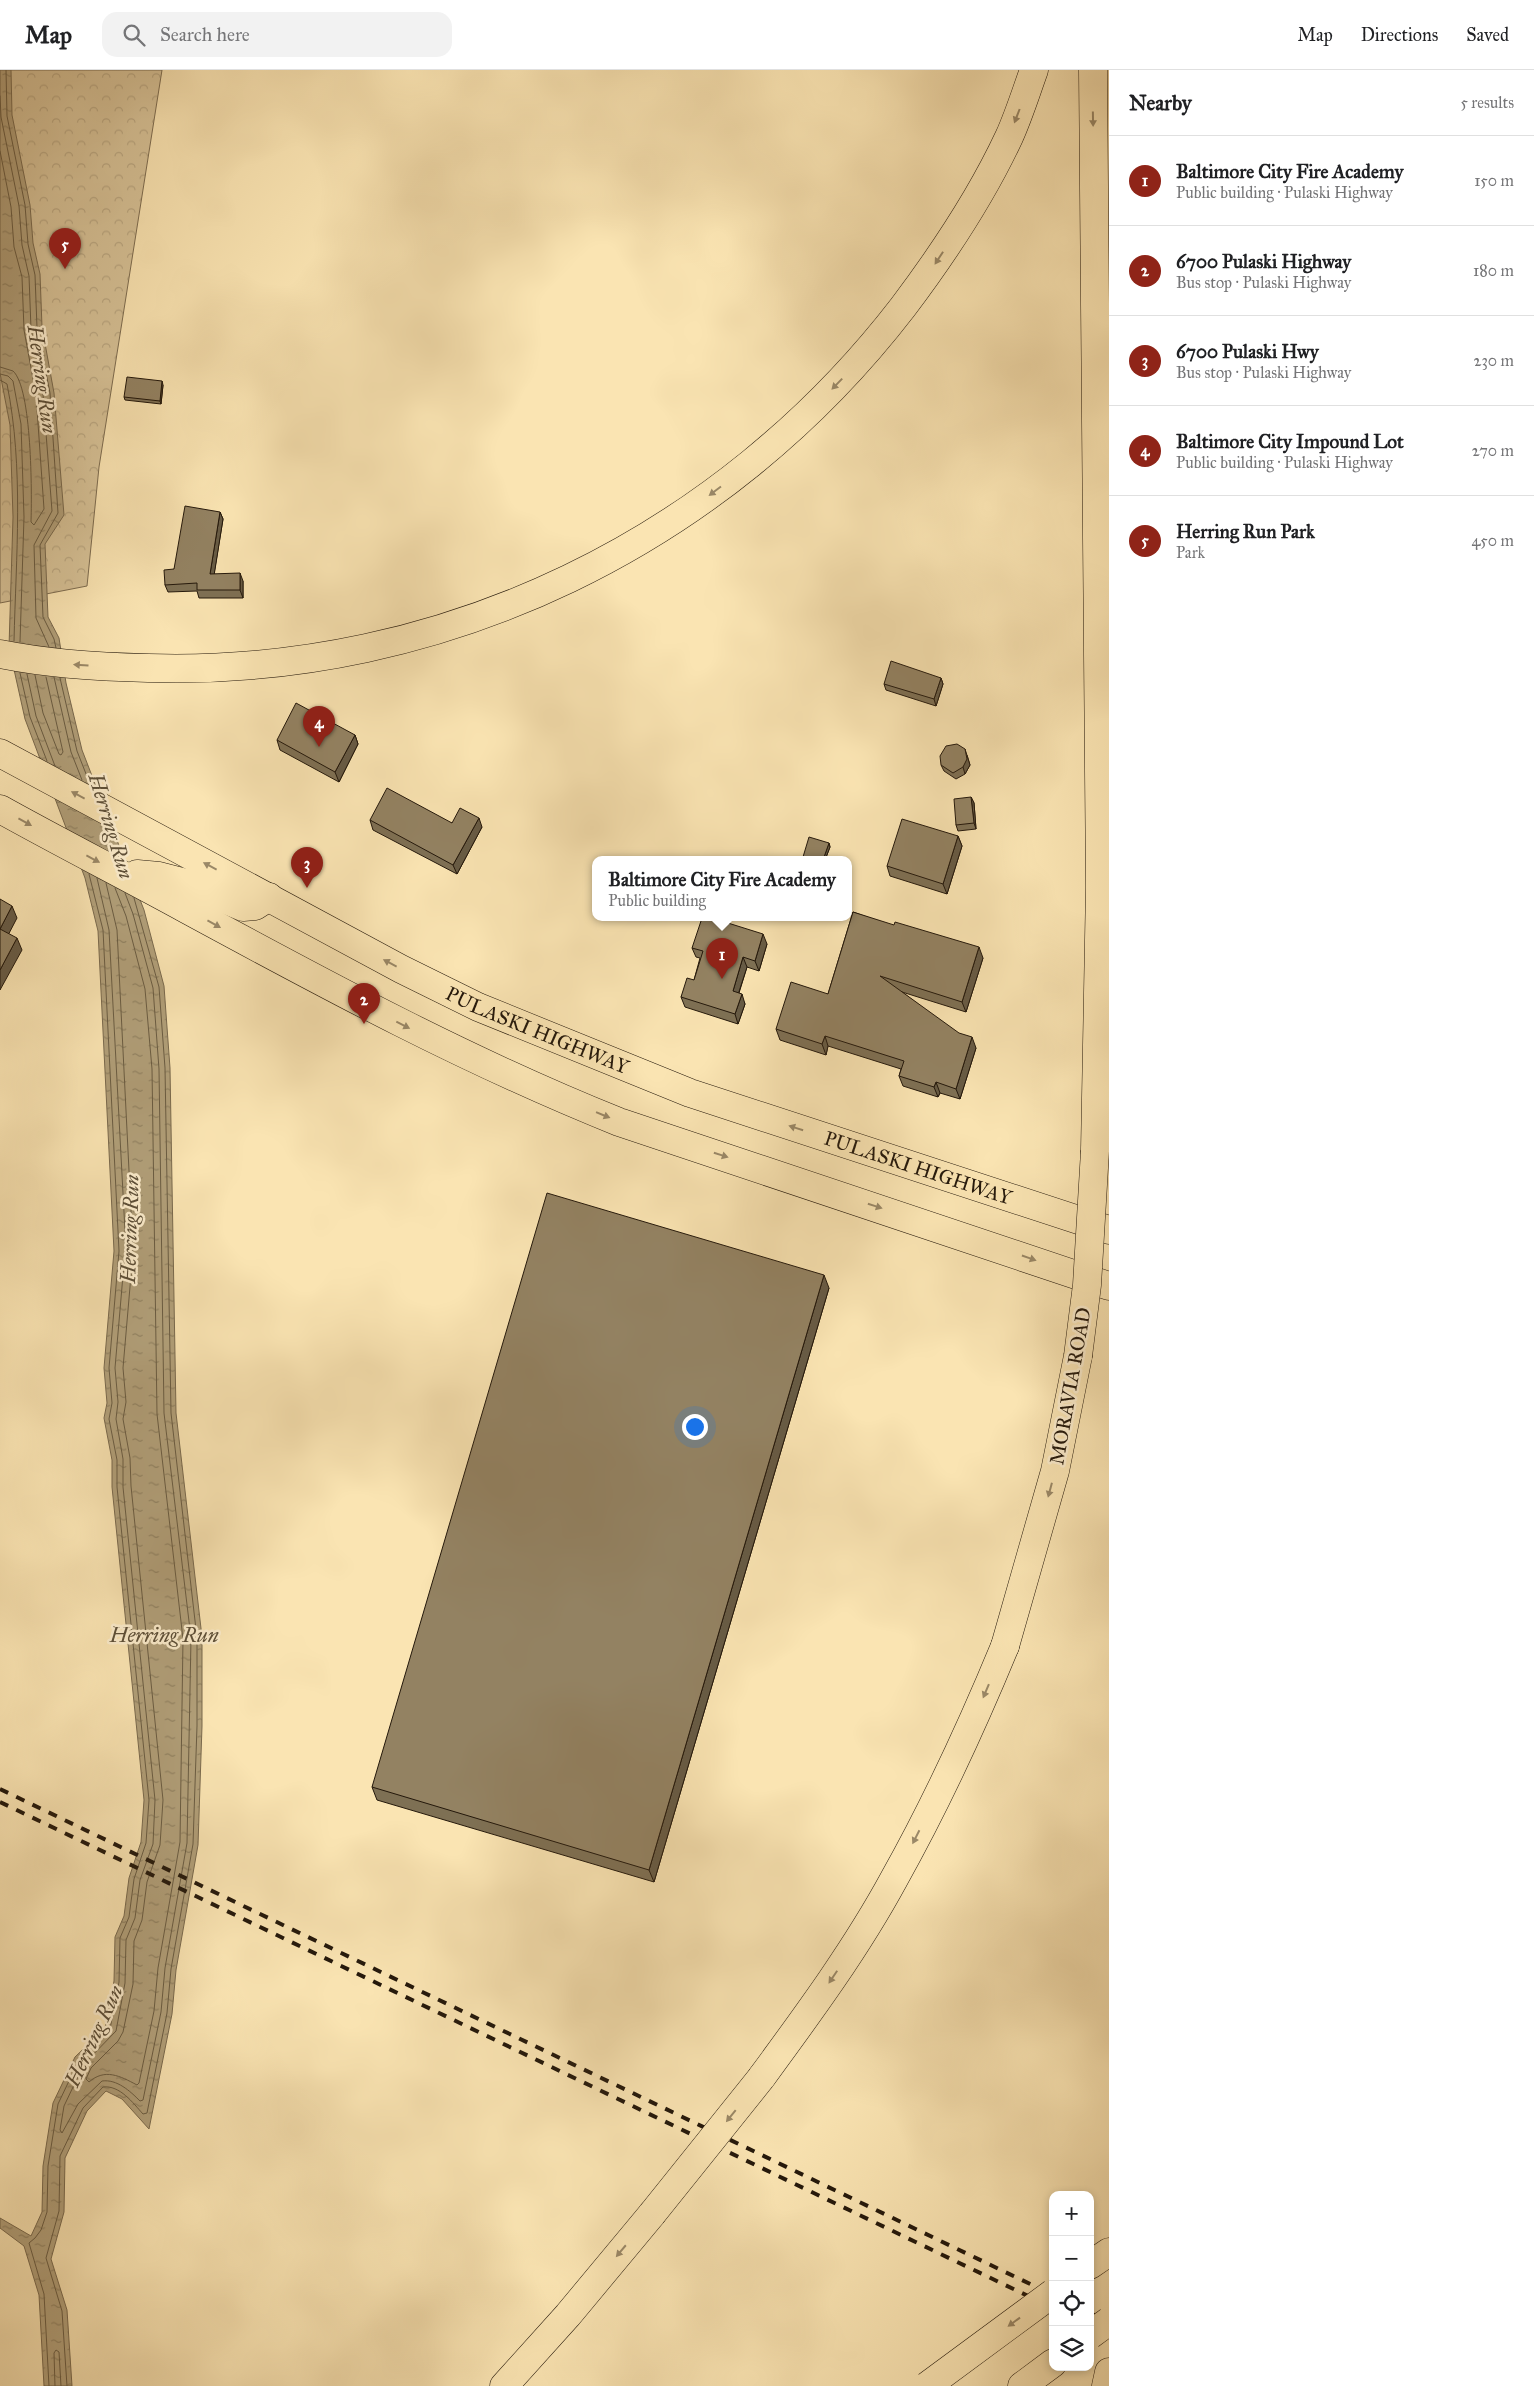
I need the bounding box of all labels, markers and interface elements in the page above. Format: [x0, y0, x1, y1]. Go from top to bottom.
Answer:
search box [102, 12, 452, 57]
text: Map [25, 20, 72, 50]
icon: search [120, 21, 148, 49]
text: Search here [160, 23, 250, 46]
text: Map [1297, 24, 1333, 46]
text: Directions [1361, 24, 1438, 46]
text: Saved [1466, 24, 1509, 46]
text: Nearby [1129, 90, 1192, 116]
text: 5 results [1460, 93, 1514, 112]
one-way arrow [1013, 108, 1020, 123]
one-way arrow [1089, 111, 1097, 127]
text: Baltimore City Fire Academy [1176, 160, 1403, 183]
text: 1 [1142, 171, 1148, 190]
text: 150 m [1474, 171, 1514, 190]
text: Public building · Pulaski Highway [1176, 183, 1393, 202]
pin: 5 [49, 228, 81, 269]
text: 6700 Pulaski Highway [1176, 250, 1351, 273]
one-way arrow [934, 251, 944, 264]
text: 2 [1141, 261, 1149, 280]
text: 180 m [1473, 261, 1514, 280]
text: Bus stop · Pulaski Highway [1176, 273, 1351, 292]
water label: Herring Run [21, 322, 62, 435]
text: 6700 Pulaski Hwy [1176, 340, 1319, 363]
text: 3 [1142, 351, 1148, 370]
text: 230 m [1474, 351, 1514, 370]
text: Bus stop · Pulaski Highway [1176, 363, 1351, 382]
one-way arrow [831, 378, 843, 390]
text: Baltimore City Impound Lot [1176, 430, 1404, 453]
text: 4 [1141, 441, 1149, 460]
text: 270 m [1472, 441, 1514, 460]
text: Public building · Pulaski Highway [1176, 453, 1393, 472]
one-way arrow [709, 486, 722, 497]
text: Herring Run Park [1176, 520, 1315, 543]
text: 5 [1141, 531, 1149, 550]
text: 450 m [1471, 531, 1514, 550]
text: Park [1176, 543, 1205, 562]
one-way arrow [72, 661, 88, 669]
pin: 4 [303, 706, 335, 747]
water label: Herring Run [82, 769, 139, 882]
one-way arrow [70, 791, 85, 799]
one-way arrow [18, 818, 31, 827]
pin: 3 [291, 847, 323, 888]
one-way arrow [85, 855, 100, 863]
popup [592, 856, 852, 921]
one-way arrow [203, 862, 218, 870]
text: Baltimore City Fire Academy [608, 868, 836, 891]
text: Public building [608, 891, 706, 910]
one-way arrow [207, 919, 220, 928]
pin: 1 [706, 938, 738, 979]
one-way arrow [383, 959, 398, 967]
street label: PULASKI HIGHWAY [442, 981, 634, 1079]
pin: 2 [348, 983, 380, 1024]
one-way arrow [396, 1021, 411, 1029]
one-way arrow [596, 1112, 611, 1120]
one-way arrow [789, 1124, 804, 1131]
street label: PULASKI HIGHWAY [821, 1126, 1016, 1210]
one-way arrow [714, 1152, 729, 1160]
water label: Herring Run [115, 1174, 145, 1285]
one-way arrow [868, 1203, 883, 1211]
one-way arrow [1022, 1255, 1037, 1262]
street label: MORAVIA ROAD [1044, 1305, 1096, 1467]
your location [682, 1414, 708, 1440]
one-way arrow [1046, 1482, 1054, 1497]
water label: Herring Run [108, 1622, 219, 1648]
one-way arrow [982, 1684, 990, 1699]
one-way arrow [912, 1830, 920, 1845]
one-way arrow [828, 1970, 838, 1984]
water label: Herring Run [59, 1981, 129, 2092]
one-way arrow [725, 2109, 736, 2122]
map controls [1049, 2191, 1094, 2371]
button: + [1049, 2191, 1094, 2236]
button: − [1049, 2236, 1094, 2281]
one-way arrow [615, 2245, 627, 2257]
button: locate [1049, 2281, 1094, 2326]
one-way arrow [1007, 2317, 1020, 2327]
button: layers [1049, 2326, 1094, 2371]

